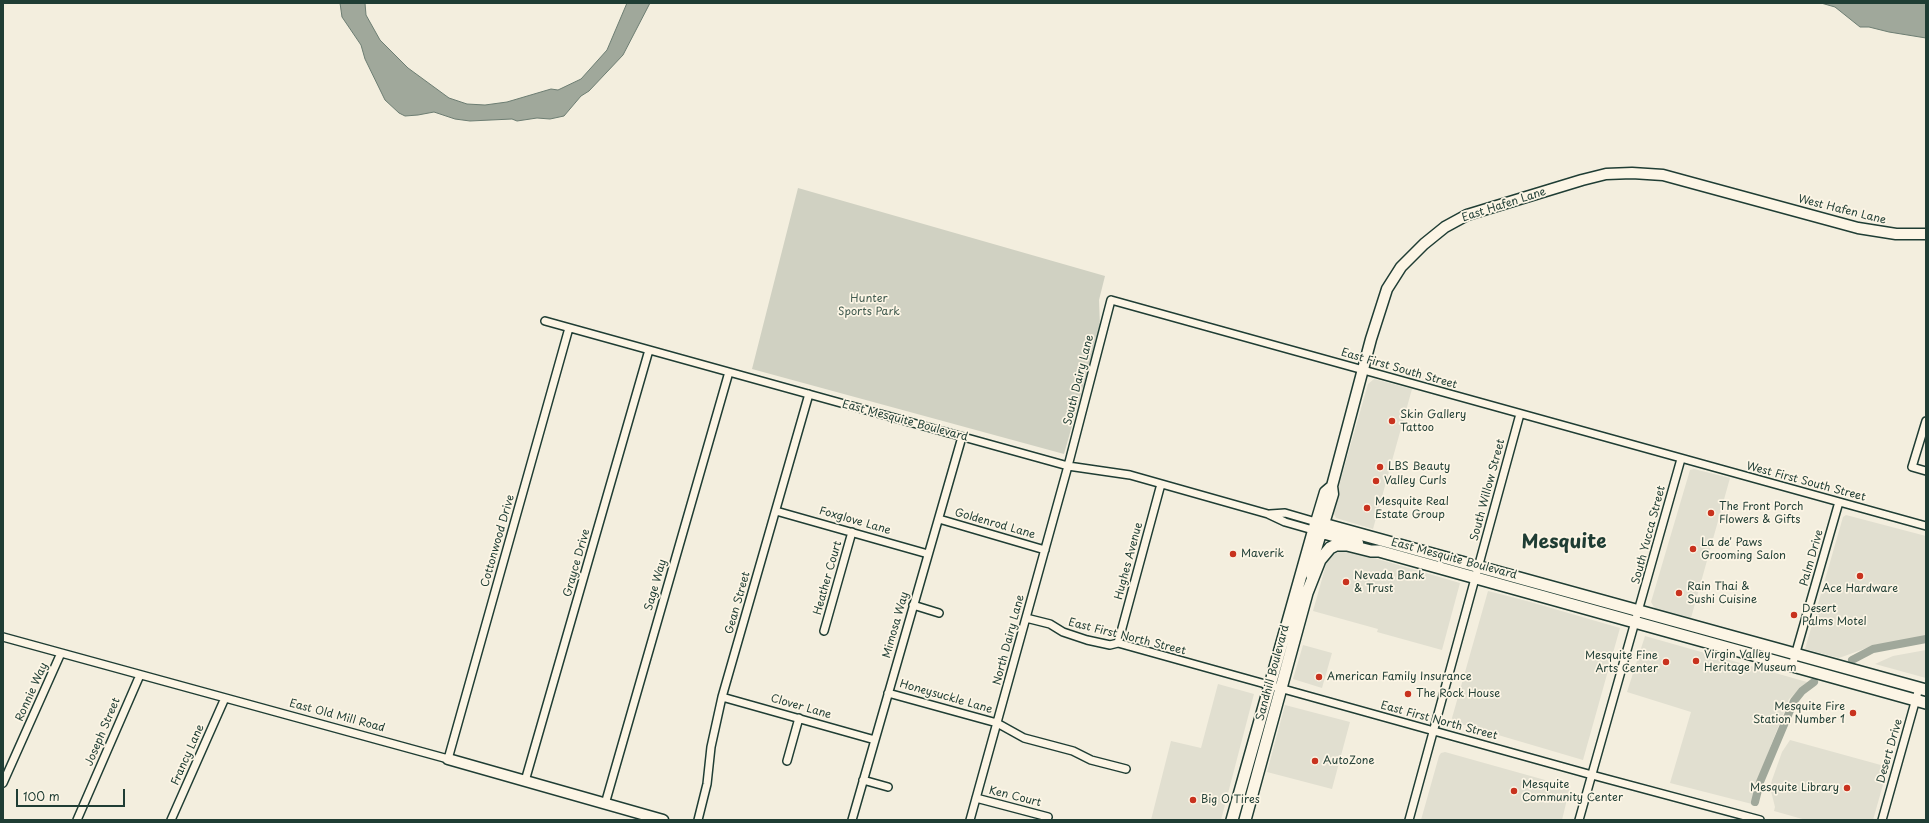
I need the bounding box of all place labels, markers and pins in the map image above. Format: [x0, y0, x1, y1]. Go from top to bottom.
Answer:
place label: Skin Gallery Tattoo [1400, 408, 1466, 434]
marker: Skin Gallery Tattoo [1387, 416, 1397, 426]
place label: LBS Beauty [1388, 460, 1450, 474]
marker: LBS Beauty [1375, 462, 1385, 472]
place label: Valley Curls [1384, 474, 1447, 488]
marker: Valley Curls [1371, 476, 1381, 486]
place label: Mesquite Real Estate Group [1375, 495, 1449, 521]
place label: The Front Porch Flowers & Gifts [1719, 500, 1803, 526]
marker: Mesquite Real Estate Group [1362, 503, 1372, 513]
marker: The Front Porch Flowers & Gifts [1706, 508, 1716, 518]
place label: La de' Paws Grooming Salon [1701, 536, 1786, 562]
marker: La de' Paws Grooming Salon [1688, 544, 1698, 554]
place label: Maverik [1241, 547, 1284, 561]
marker: Maverik [1228, 549, 1238, 559]
place label: Nevada Bank & Trust [1354, 569, 1425, 595]
marker: Ace Hardware [1855, 571, 1865, 581]
marker: Nevada Bank & Trust [1341, 577, 1351, 587]
place label: Rain Thai & Sushi Cuisine [1687, 580, 1757, 606]
place label: Ace Hardware [1822, 582, 1898, 596]
marker: Rain Thai & Sushi Cuisine [1674, 588, 1684, 598]
place label: Desert Palms Motel [1802, 602, 1866, 628]
marker: Desert Palms Motel [1789, 610, 1799, 620]
place label: Virgin Valley Heritage Museum [1704, 648, 1796, 674]
place label: Mesquite Fine Arts Center [1585, 649, 1658, 675]
marker: Virgin Valley Heritage Museum [1691, 656, 1701, 666]
marker: Mesquite Fine Arts Center [1661, 657, 1671, 667]
place label: American Family Insurance [1327, 670, 1472, 684]
marker: American Family Insurance [1314, 672, 1324, 682]
place label: The Rock House [1416, 687, 1500, 701]
marker: The Rock House [1403, 689, 1413, 699]
place label: Mesquite Fire Station Number 1 [1753, 700, 1845, 726]
marker: Mesquite Fire Station Number 1 [1848, 708, 1858, 718]
place label: AutoZone [1323, 754, 1375, 768]
marker: AutoZone [1310, 756, 1320, 766]
place label: Mesquite Community Center [1522, 778, 1623, 804]
place label: Mesquite Library [1750, 781, 1839, 795]
marker: Mesquite Library [1842, 783, 1852, 793]
marker: Mesquite Community Center [1509, 786, 1519, 796]
place label: Big O Tires [1201, 793, 1260, 807]
marker: Big O Tires [1188, 795, 1198, 805]

